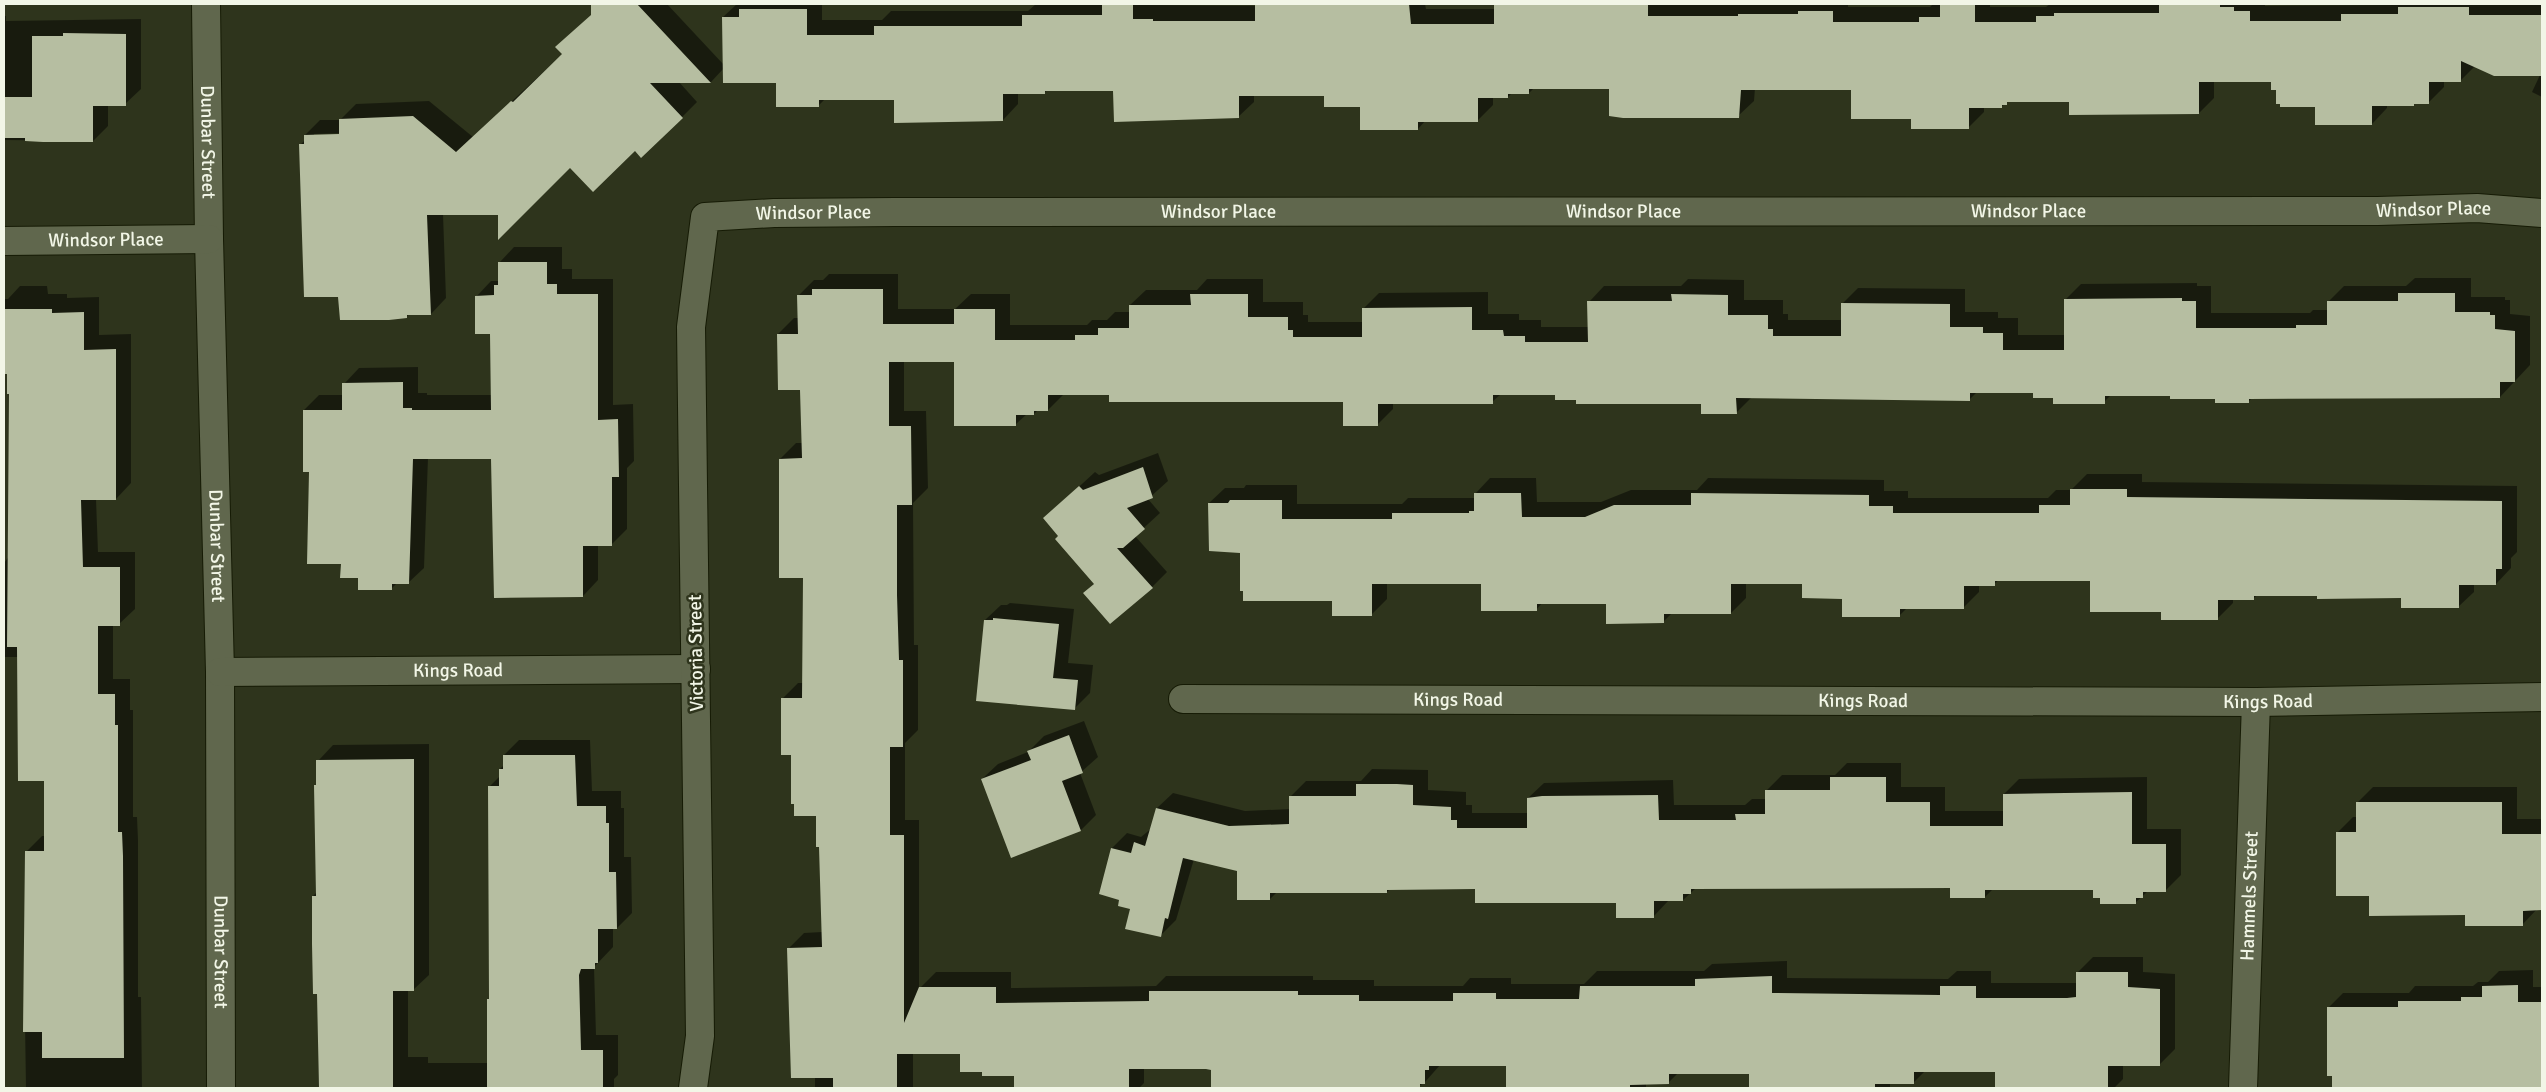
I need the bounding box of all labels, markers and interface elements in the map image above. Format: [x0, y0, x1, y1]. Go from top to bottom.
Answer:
street label: Dunbar Street [195, 85, 220, 199]
street label: Windsor Place [2375, 196, 2492, 223]
street label: Windsor Place [1566, 199, 1681, 224]
street label: Windsor Place [1971, 199, 2086, 223]
street label: Windsor Place [755, 200, 871, 226]
street label: Windsor Place [1161, 200, 1276, 224]
street label: Windsor Place [48, 227, 164, 253]
street label: Dunbar Street [203, 489, 230, 603]
street label: Victoria Street [683, 594, 709, 712]
street label: Kings Road [413, 658, 503, 683]
street label: Kings Road [1413, 688, 1503, 712]
street label: Kings Road [1818, 689, 1908, 713]
street label: Kings Road [2223, 689, 2313, 714]
street label: Hammels Street [2235, 830, 2264, 961]
street label: Dunbar Street [209, 895, 233, 1009]

